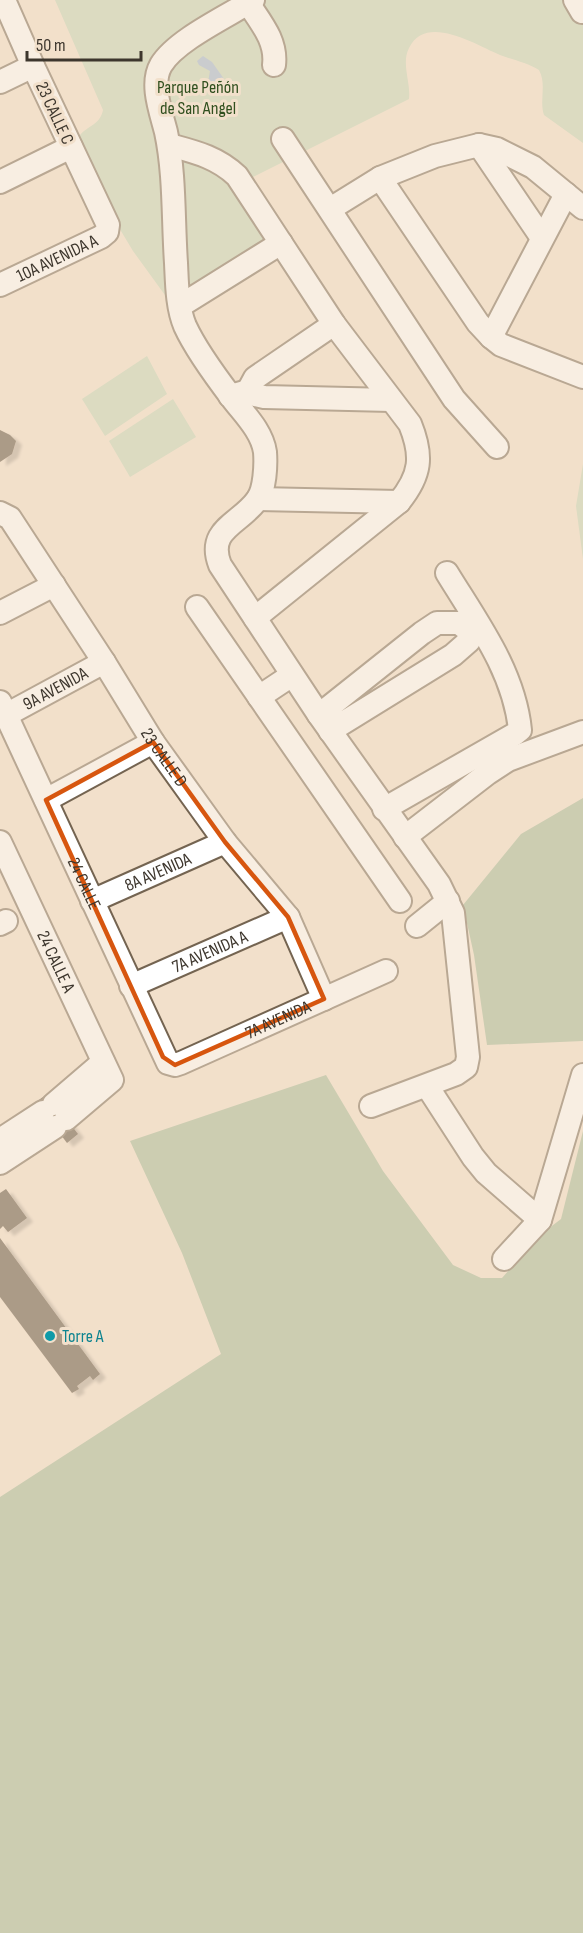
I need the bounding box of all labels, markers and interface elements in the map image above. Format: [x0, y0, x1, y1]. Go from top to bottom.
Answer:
scale bar [27, 24, 141, 62]
text: 50 m [36, 35, 66, 56]
park label: Parque Peñón de San Angel [157, 77, 239, 119]
street label: 23 CALLE C [31, 79, 78, 148]
street label: 10A AVENIDA A [13, 230, 101, 287]
street label: 9A AVENIDA [20, 663, 92, 715]
street label: 23 CALLE D [136, 725, 192, 791]
street label: 8A AVENIDA [122, 848, 195, 896]
street label: 24 CALLE [63, 854, 105, 913]
street label: 7A AVENIDA A [169, 926, 251, 978]
street label: 24 CALLE A [32, 928, 79, 996]
street label: 7A AVENIDA [242, 996, 314, 1044]
place label: Torre A [62, 1326, 104, 1347]
marker: Torre A [43, 1329, 57, 1343]

